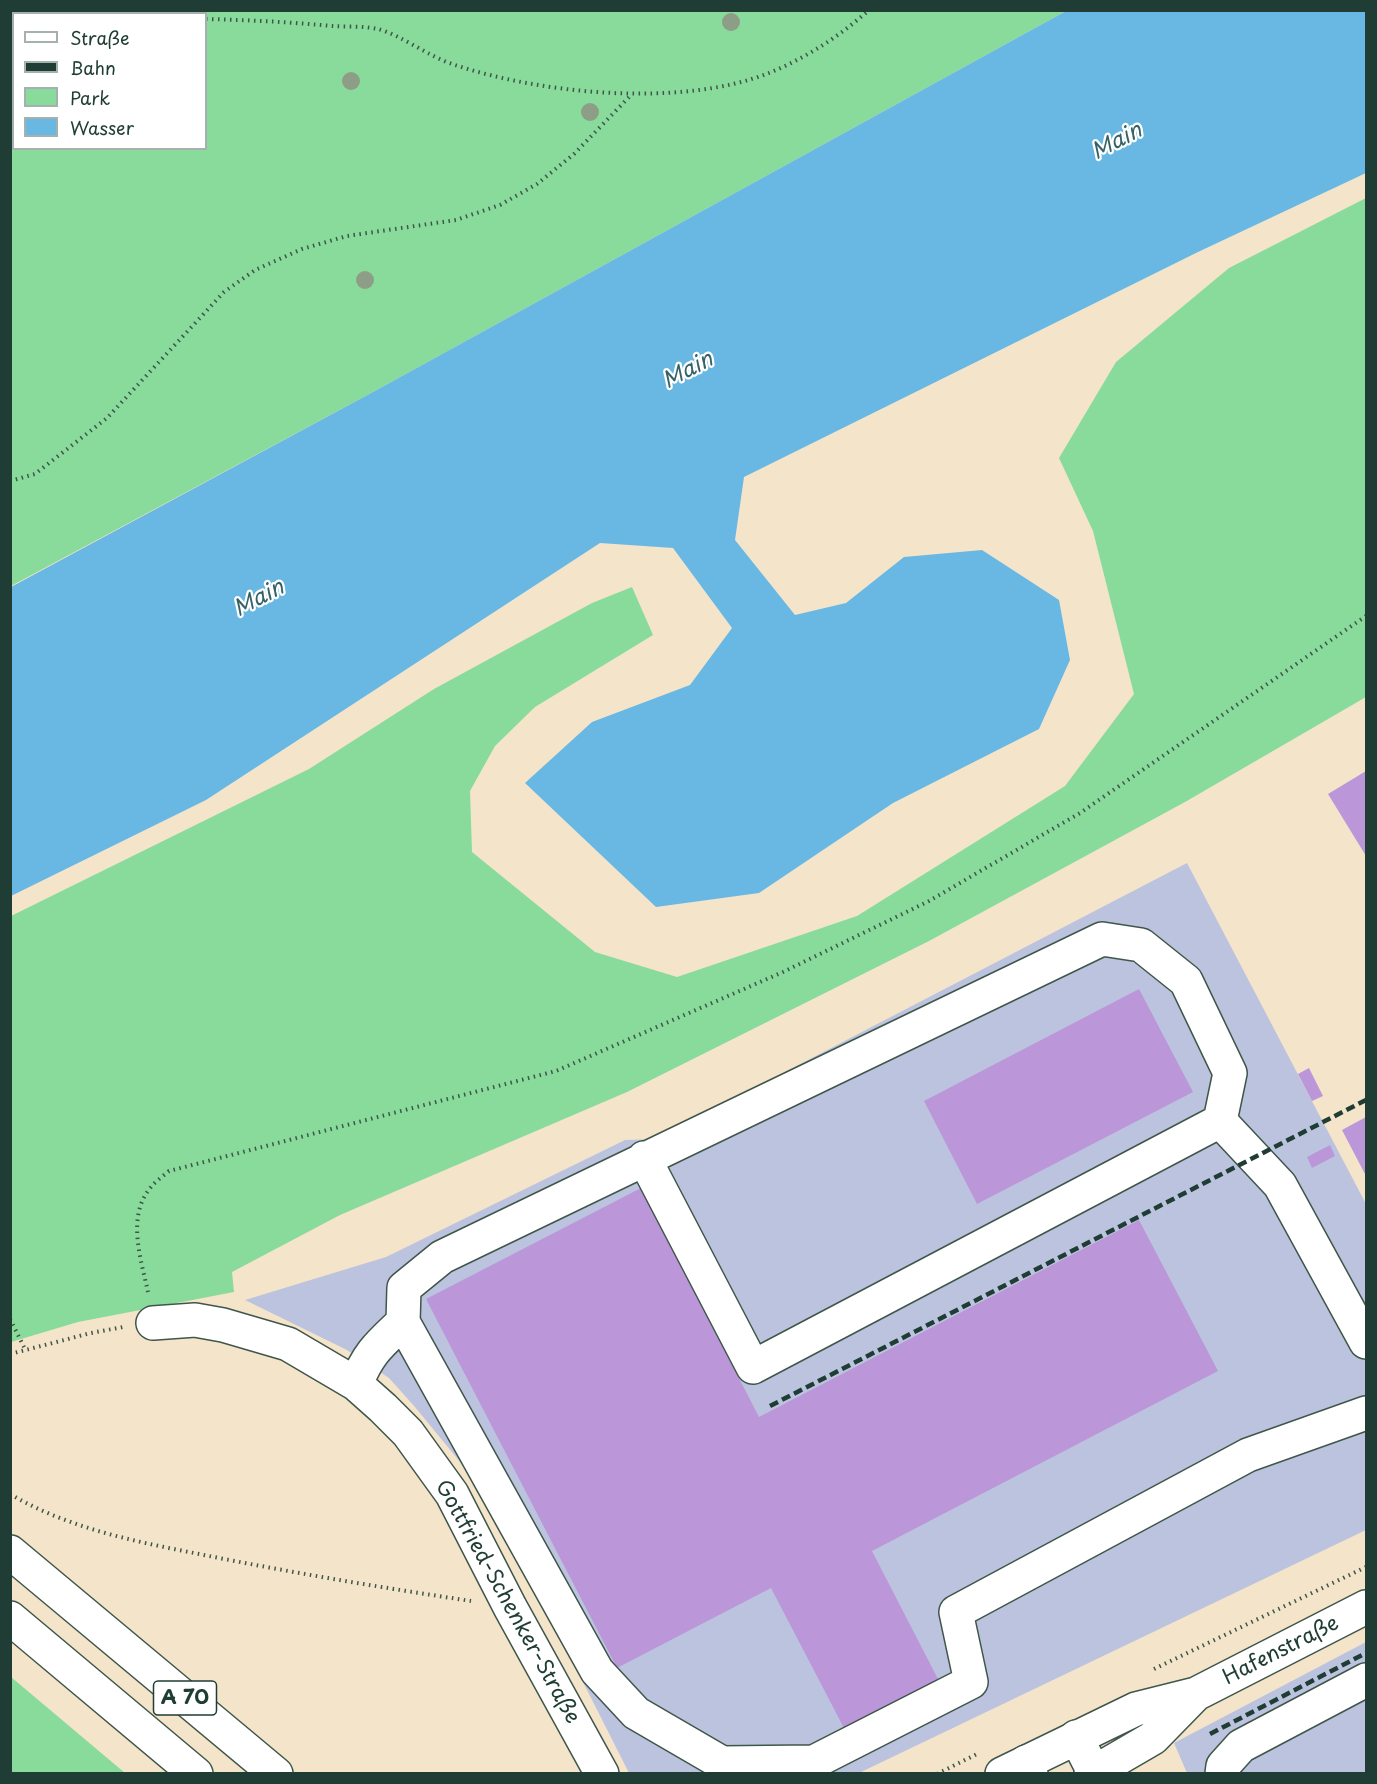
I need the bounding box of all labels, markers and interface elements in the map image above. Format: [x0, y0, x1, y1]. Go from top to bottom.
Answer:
legend [12, 12, 207, 150]
text: Straße [70, 24, 130, 51]
text: Bahn [70, 54, 116, 81]
text: Park [70, 84, 110, 111]
text: Wasser [70, 114, 134, 141]
water label: Main [1087, 118, 1147, 166]
water label: Main [658, 347, 718, 395]
water label: Main [229, 575, 289, 623]
street label: Gottfried-Schenker-Straße [429, 1476, 585, 1728]
street label: Hafenstraße [1219, 1611, 1343, 1691]
road number: A 70 [154, 1681, 216, 1715]

